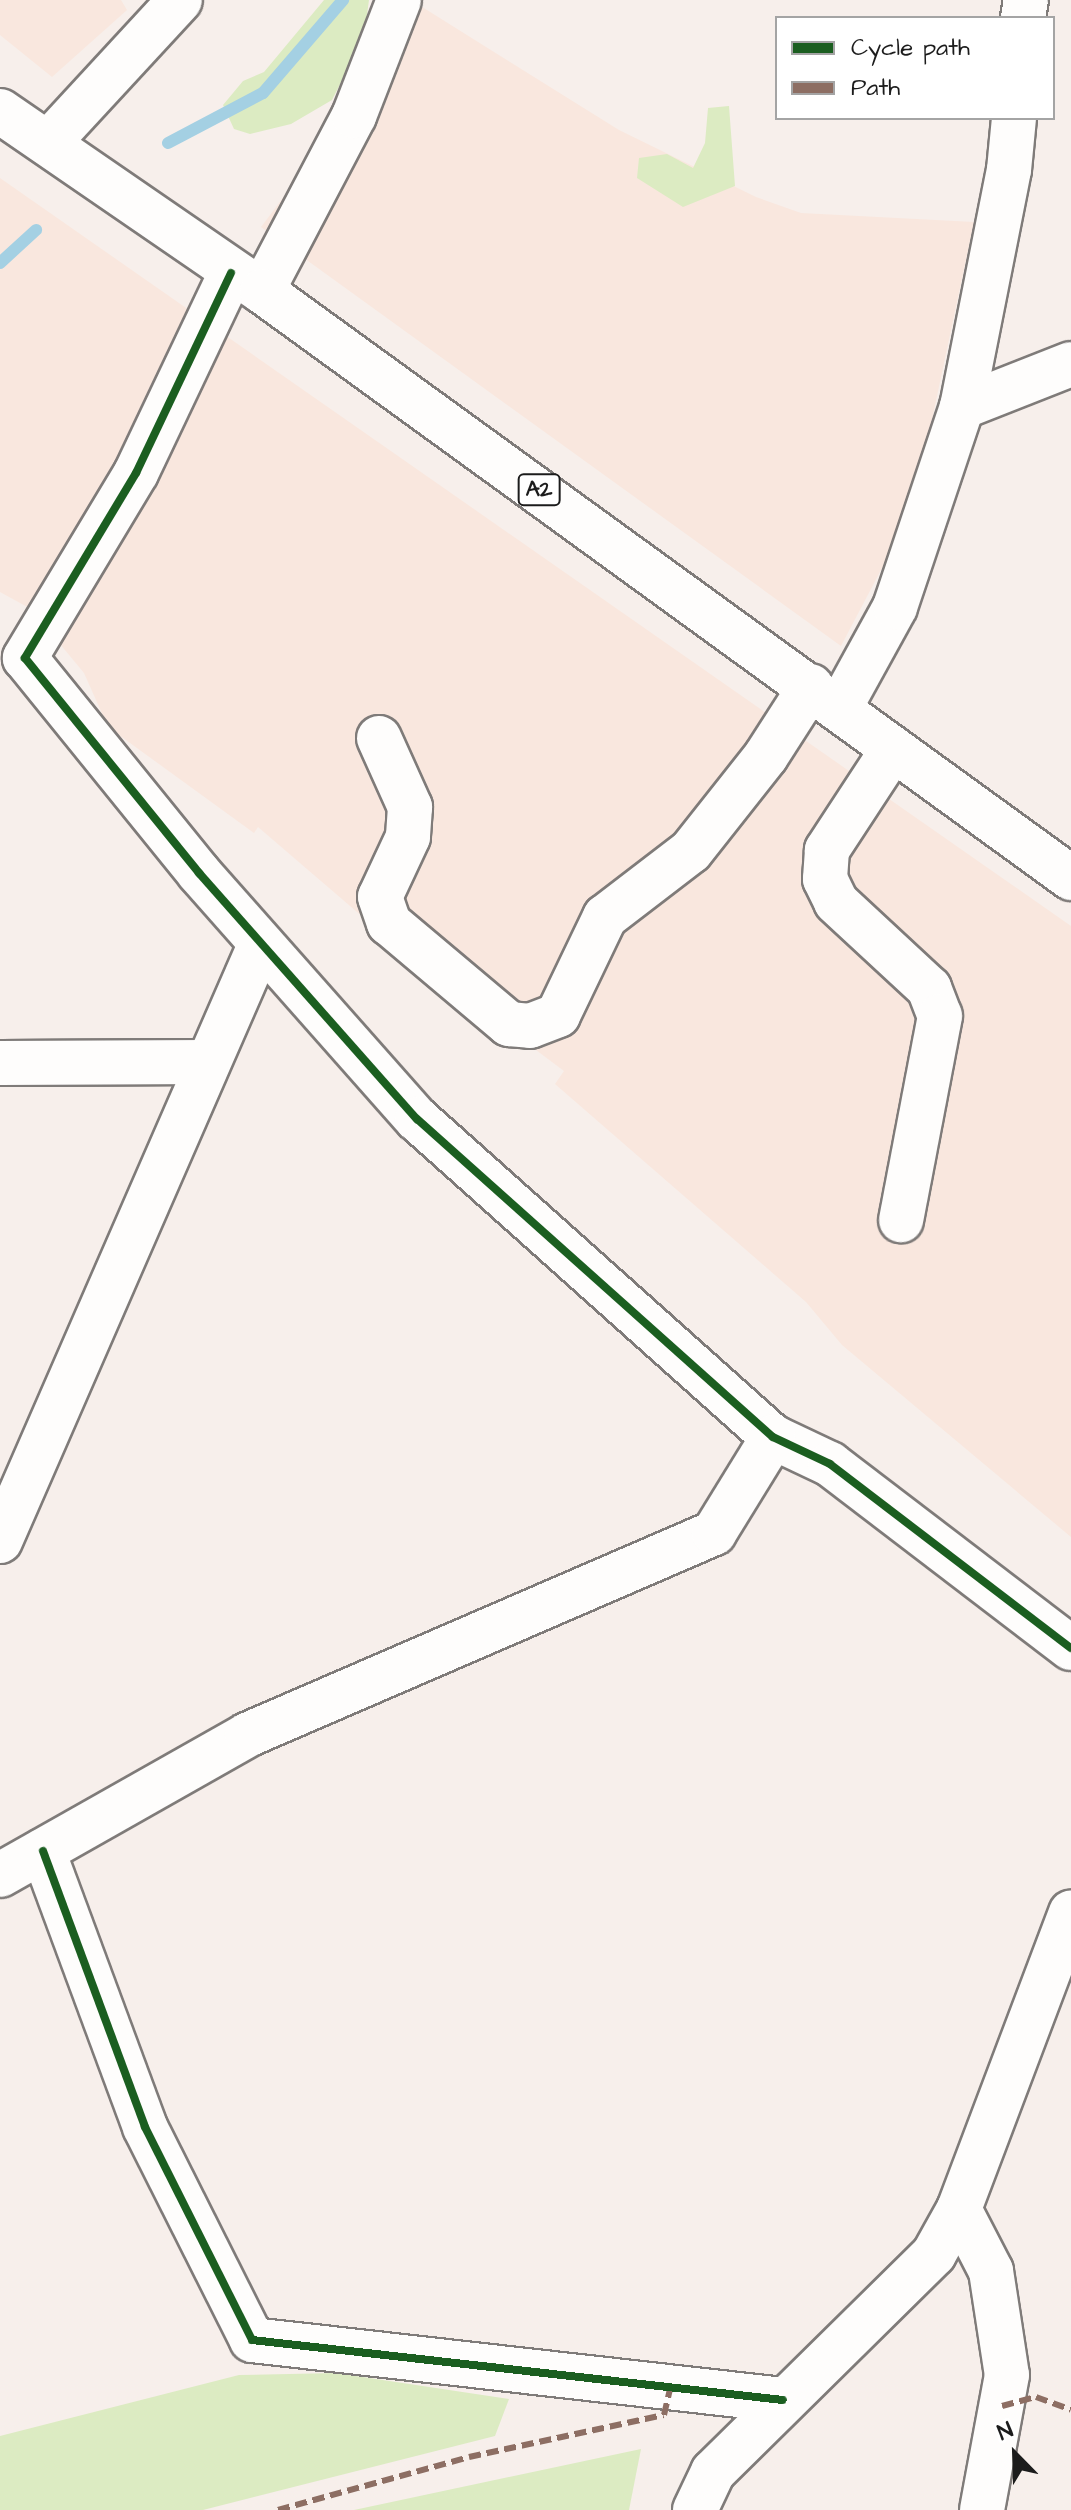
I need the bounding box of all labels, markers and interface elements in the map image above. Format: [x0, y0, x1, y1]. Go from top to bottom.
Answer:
legend [775, 16, 1055, 120]
text: Cycle path [851, 31, 970, 65]
text: Path [851, 71, 900, 105]
road number: A2 [517, 472, 561, 508]
north arrow [975, 2414, 1055, 2494]
text: N [993, 2414, 1018, 2448]

